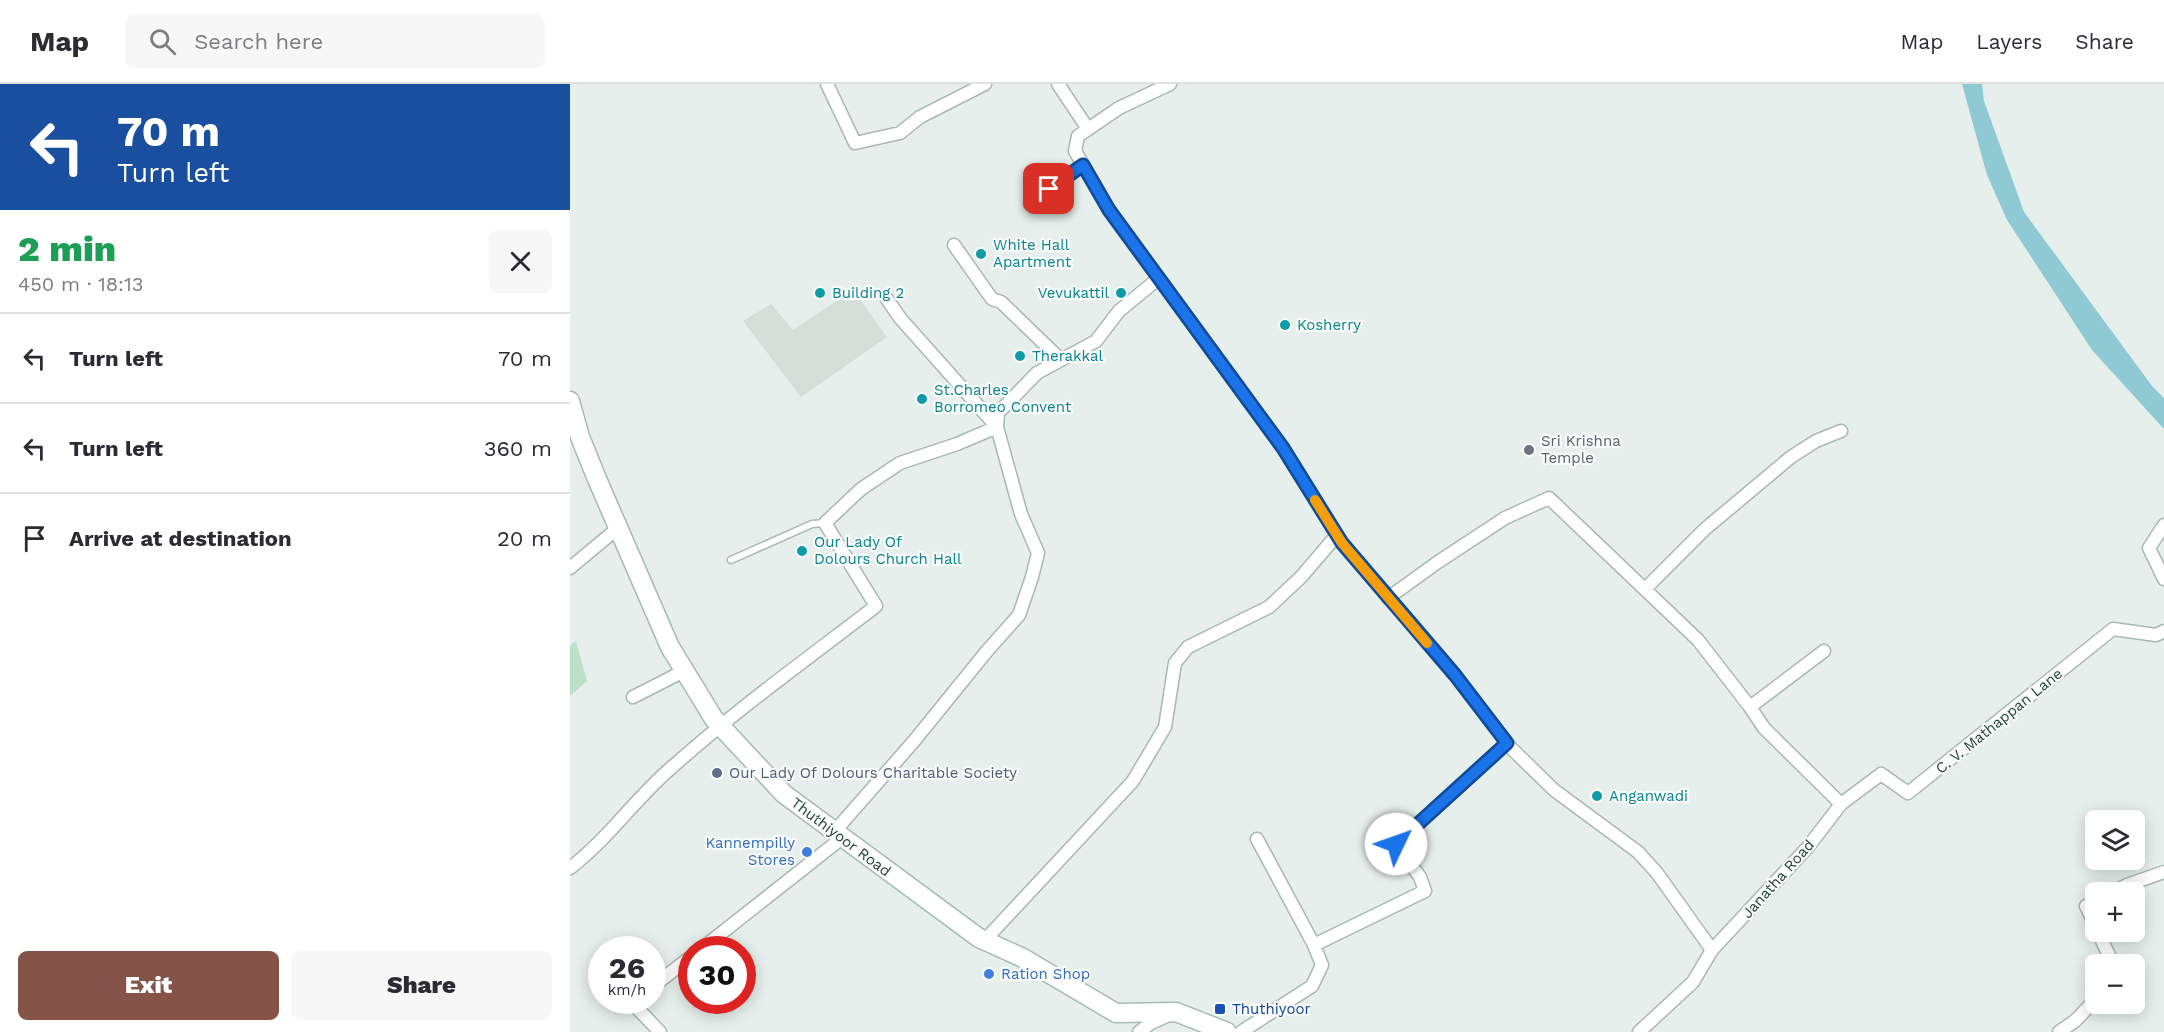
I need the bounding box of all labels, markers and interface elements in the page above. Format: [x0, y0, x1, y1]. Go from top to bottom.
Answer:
search box [125, 14, 545, 68]
text: Map [30, 25, 89, 58]
icon: search [146, 25, 179, 58]
text: Search here [194, 29, 323, 54]
text: Map [1900, 29, 1943, 54]
text: Layers [1976, 29, 2042, 54]
text: Share [2075, 29, 2134, 54]
text: 70 m [117, 107, 220, 156]
icon: left [18, 108, 96, 186]
text: Turn left [117, 157, 229, 189]
pin [1023, 163, 1074, 214]
icon: arrive [1032, 172, 1065, 205]
text: 2 min [18, 228, 116, 270]
button: close [489, 230, 552, 293]
place label: White Hall Apartment [993, 236, 1072, 271]
marker: White Hall Apartment [974, 247, 988, 261]
text: 450 m · 18:13 [18, 272, 143, 296]
place label: Building 2 [832, 284, 904, 302]
place label: Vevukattil [1038, 284, 1109, 302]
marker: Building 2 [813, 286, 827, 300]
marker: Vevukattil [1114, 286, 1128, 300]
place label: Kosherry [1297, 316, 1361, 334]
marker: Kosherry [1278, 318, 1292, 332]
icon: left [18, 342, 51, 375]
text: Turn left [69, 346, 163, 371]
text: 70 m [498, 346, 552, 371]
place label: Therakkal [1032, 347, 1103, 365]
marker: Therakkal [1013, 349, 1027, 363]
place label: St.Charles Borromeo Convent [934, 381, 1072, 416]
marker: St.Charles Borromeo Convent [915, 392, 929, 406]
icon: left [18, 432, 51, 465]
place label: Sri Krishna Temple [1541, 432, 1621, 467]
text: Turn left [69, 436, 163, 461]
text: 360 m [484, 436, 552, 461]
marker: Sri Krishna Temple [1522, 443, 1536, 457]
icon: arrive [18, 522, 51, 555]
text: Arrive at destination [69, 526, 292, 551]
text: 20 m [497, 526, 552, 551]
place label: Our Lady Of Dolours Church Hall [814, 533, 962, 568]
marker: Our Lady Of Dolours Church Hall [795, 544, 809, 558]
street label: C. V. Mathappan Lane [1932, 664, 2066, 778]
place label: Our Lady Of Dolours Charitable Society [729, 764, 1017, 782]
marker: Our Lady Of Dolours Charitable Society [710, 766, 724, 780]
place label: Anganwadi [1609, 787, 1688, 805]
marker: Anganwadi [1590, 789, 1604, 803]
street label: Thuthiyoor Road [788, 794, 894, 880]
map controls [2085, 810, 2145, 1014]
button: layers [2085, 810, 2145, 870]
position arrow [1364, 812, 1428, 876]
place label: Kannempilly Stores [705, 834, 795, 869]
street label: Janatha Road [1738, 836, 1818, 922]
marker: Kannempilly Stores [800, 845, 814, 859]
button: + [2085, 882, 2145, 942]
speed limit sign: 30 [678, 936, 756, 1014]
text: 26 [609, 950, 645, 985]
button: Exit [18, 951, 279, 1020]
button: Share [291, 951, 552, 1020]
button: − [2085, 954, 2145, 1014]
place label: Ration Shop [1001, 965, 1090, 983]
marker: Ration Shop [982, 967, 996, 981]
text: km/h [608, 981, 646, 999]
place label: Thuthiyoor [1232, 1000, 1311, 1018]
marker: Thuthiyoor [1213, 1002, 1227, 1016]

